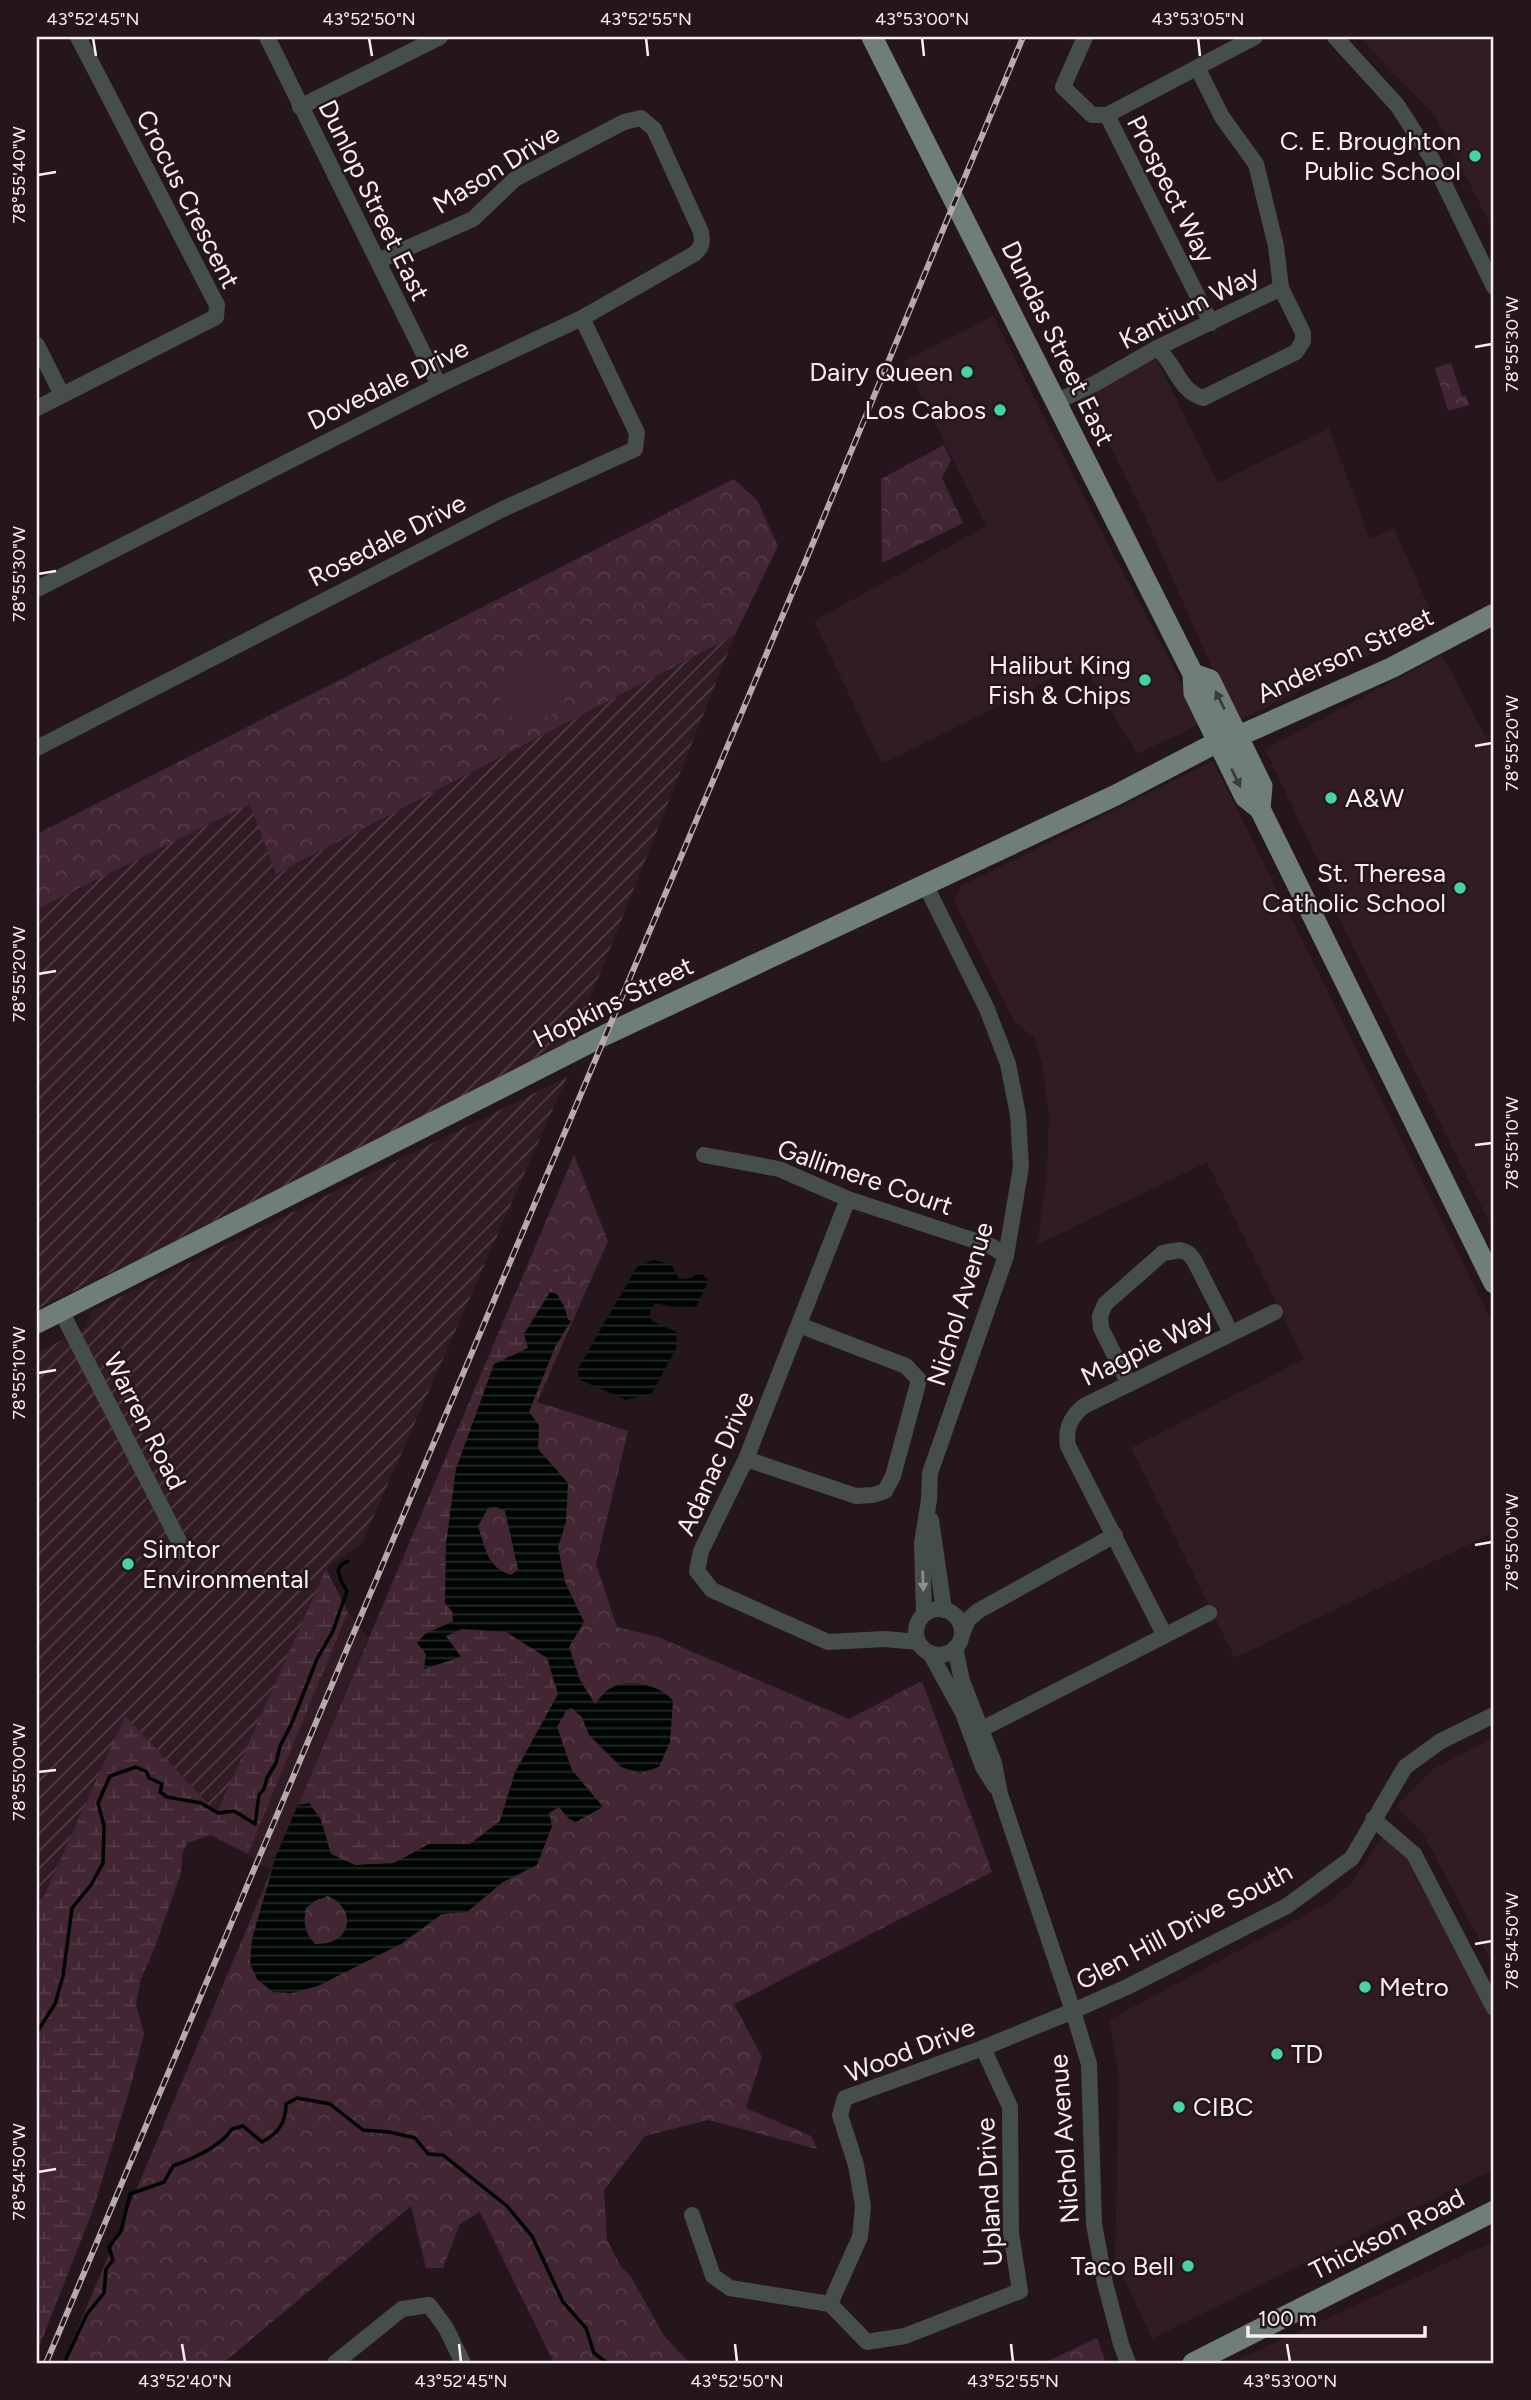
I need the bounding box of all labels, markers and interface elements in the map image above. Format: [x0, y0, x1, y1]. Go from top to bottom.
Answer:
text: 43°52'45"N [47, 8, 139, 30]
text: 43°52'50"N [322, 8, 416, 30]
text: 43°52'55"N [600, 8, 692, 30]
text: 43°53'00"N [875, 8, 969, 30]
text: 43°53'05"N [1152, 8, 1244, 30]
street label: Dunlop Street East [312, 94, 437, 306]
street label: Crocus Crescent [129, 104, 247, 294]
street label: Prospect Way [1120, 110, 1222, 268]
street label: Mason Drive [427, 117, 565, 221]
place label: C. E. Broughton Public School [1280, 125, 1461, 187]
text: 78°55'40"W [8, 126, 30, 224]
marker: C. E. Broughton Public School [1467, 148, 1483, 164]
street label: Dundas Street East [995, 235, 1121, 451]
street label: Kantium Way [1114, 258, 1265, 356]
text: 78°55'30"W [1501, 295, 1523, 392]
street label: Dovedale Drive [302, 331, 474, 437]
place label: Dairy Queen [809, 356, 953, 388]
marker: Dairy Queen [959, 364, 975, 380]
place label: Los Cabos [864, 394, 986, 426]
marker: Los Cabos [992, 402, 1008, 418]
street label: Rosedale Drive [303, 487, 471, 593]
text: 78°55'30"W [8, 525, 30, 622]
street label: Anderson Street [1252, 600, 1439, 710]
place label: Halibut King Fish & Chips [988, 649, 1131, 711]
marker: Halibut King Fish & Chips [1137, 672, 1153, 688]
one-way arrow [1214, 690, 1226, 710]
text: 78°55'20"W [1501, 694, 1523, 791]
one-way arrow [1230, 768, 1242, 788]
place label: A&W [1345, 782, 1404, 814]
marker: A&W [1323, 790, 1339, 806]
place label: St. Theresa Catholic School [1262, 857, 1446, 919]
marker: St. Theresa Catholic School [1452, 880, 1468, 896]
text: 78°55'20"W [8, 925, 30, 1022]
street label: Hopkins Street [528, 949, 699, 1055]
text: 78°55'10"W [1501, 1095, 1523, 1190]
street label: Gallimere Court [773, 1132, 957, 1222]
street label: Nichol Avenue [920, 1218, 1000, 1390]
street label: Magpie Way [1076, 1301, 1219, 1393]
text: 78°55'10"W [8, 1325, 30, 1420]
street label: Warren Road [97, 1347, 193, 1495]
street label: Adanac Drive [669, 1386, 761, 1540]
text: 78°55'00"W [1501, 1492, 1523, 1591]
place label: Simtor Environmental [142, 1533, 309, 1595]
marker: Simtor Environmental [120, 1556, 136, 1572]
one-way arrow [918, 1571, 929, 1593]
text: 78°55'00"W [8, 1722, 30, 1821]
street label: Glen Hill Drive South [1070, 1855, 1298, 1997]
text: 78°54'50"W [1501, 1892, 1523, 1990]
place label: Metro [1379, 1971, 1449, 2003]
marker: Metro [1357, 1979, 1373, 1995]
street label: Wood Drive [841, 2011, 979, 2089]
place label: TD [1291, 2038, 1323, 2070]
marker: TD [1269, 2046, 1285, 2062]
street label: Nichol Avenue [1042, 2053, 1086, 2225]
place label: CIBC [1193, 2091, 1253, 2123]
marker: CIBC [1171, 2099, 1187, 2115]
street label: Upland Drive [969, 2117, 1009, 2267]
text: 78°54'50"W [8, 2123, 30, 2221]
street label: Thickson Road [1304, 2181, 1470, 2287]
place label: Taco Bell [1071, 2250, 1174, 2282]
marker: Taco Bell [1180, 2258, 1196, 2274]
scale bar [1248, 2295, 1424, 2339]
text: 100 m [1258, 2306, 1317, 2331]
text: 43°52'40"N [138, 2370, 232, 2392]
text: 43°52'45"N [415, 2370, 507, 2392]
text: 43°52'50"N [690, 2370, 784, 2392]
text: 43°52'55"N [967, 2370, 1059, 2392]
text: 43°53'00"N [1243, 2370, 1337, 2392]

